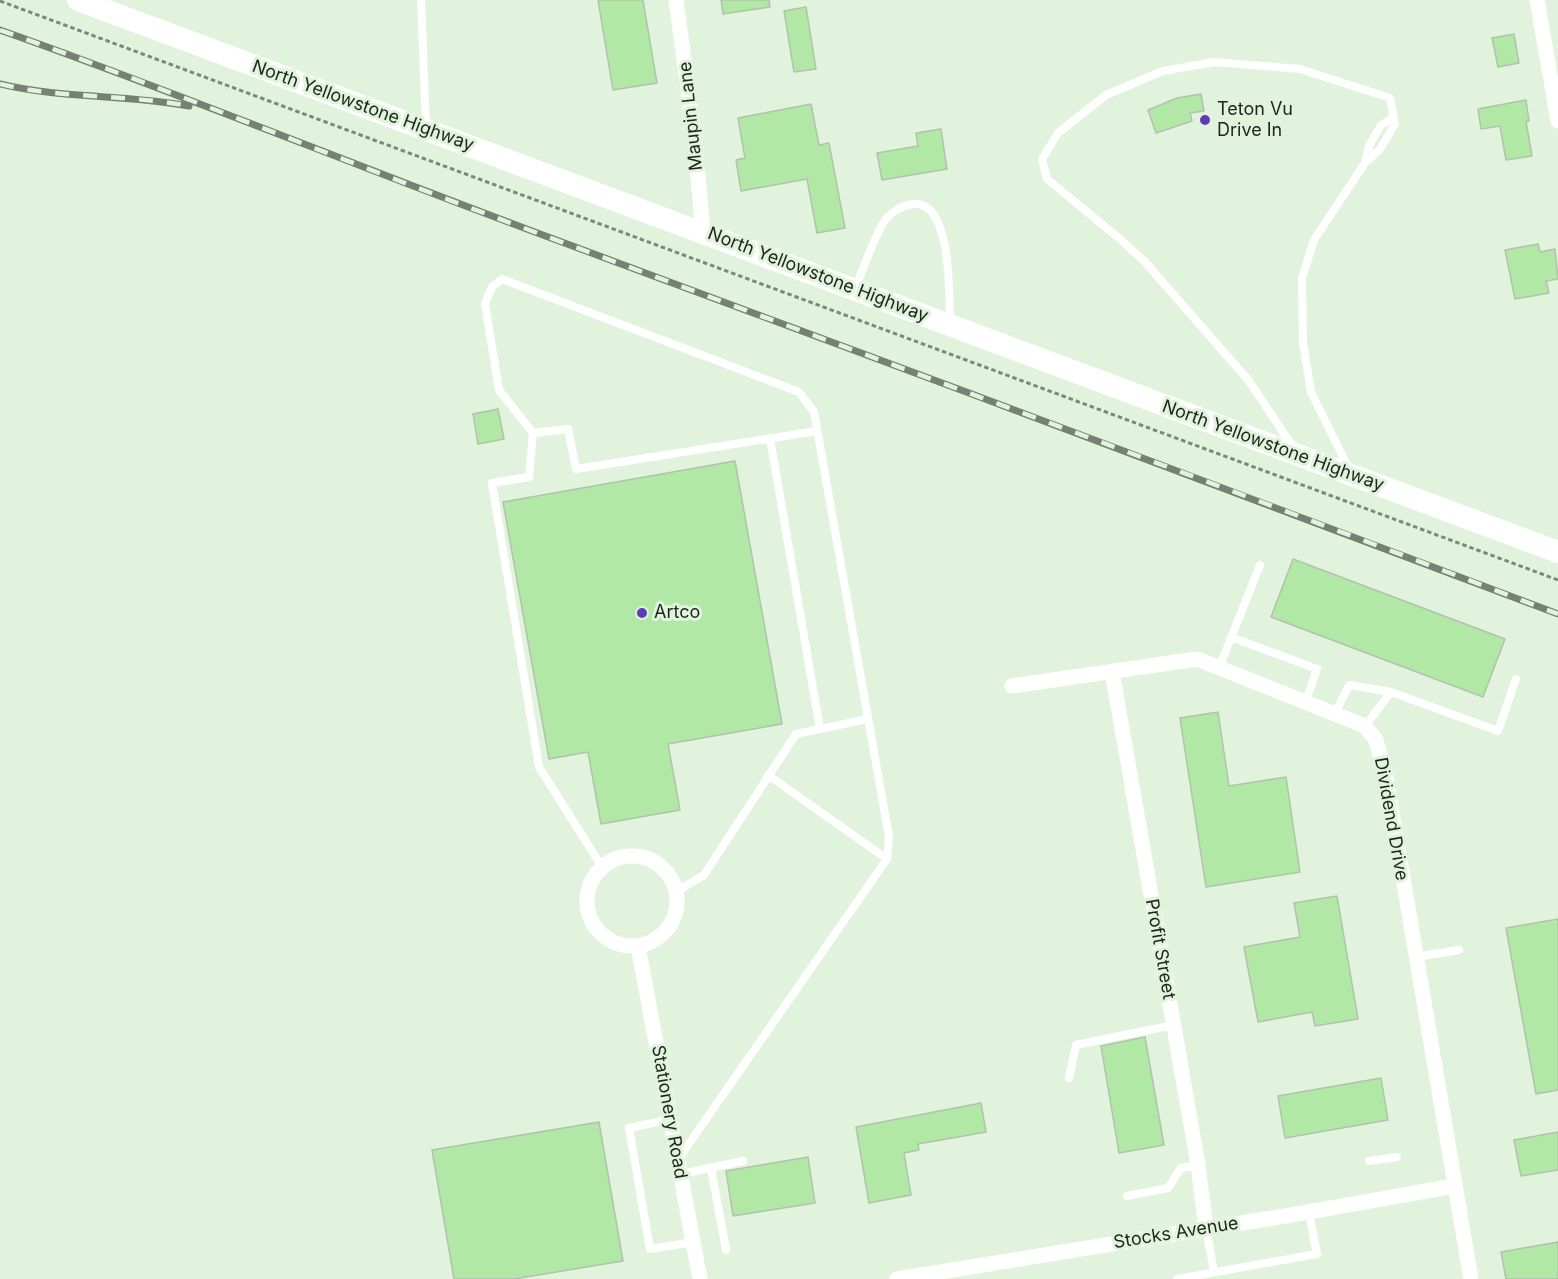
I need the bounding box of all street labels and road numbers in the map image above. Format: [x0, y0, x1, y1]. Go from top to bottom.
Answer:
street label: North Yellowstone Highway [249, 56, 477, 156]
street label: Maupin Lane [675, 60, 707, 172]
street label: North Yellowstone Highway [705, 223, 931, 327]
street label: North Yellowstone Highway [1159, 396, 1387, 496]
street label: Dividend Drive [1370, 756, 1412, 882]
street label: Profit Street [1141, 897, 1179, 1001]
street label: Stationery Road [647, 1043, 691, 1181]
street label: Stocks Avenue [1112, 1212, 1240, 1254]

